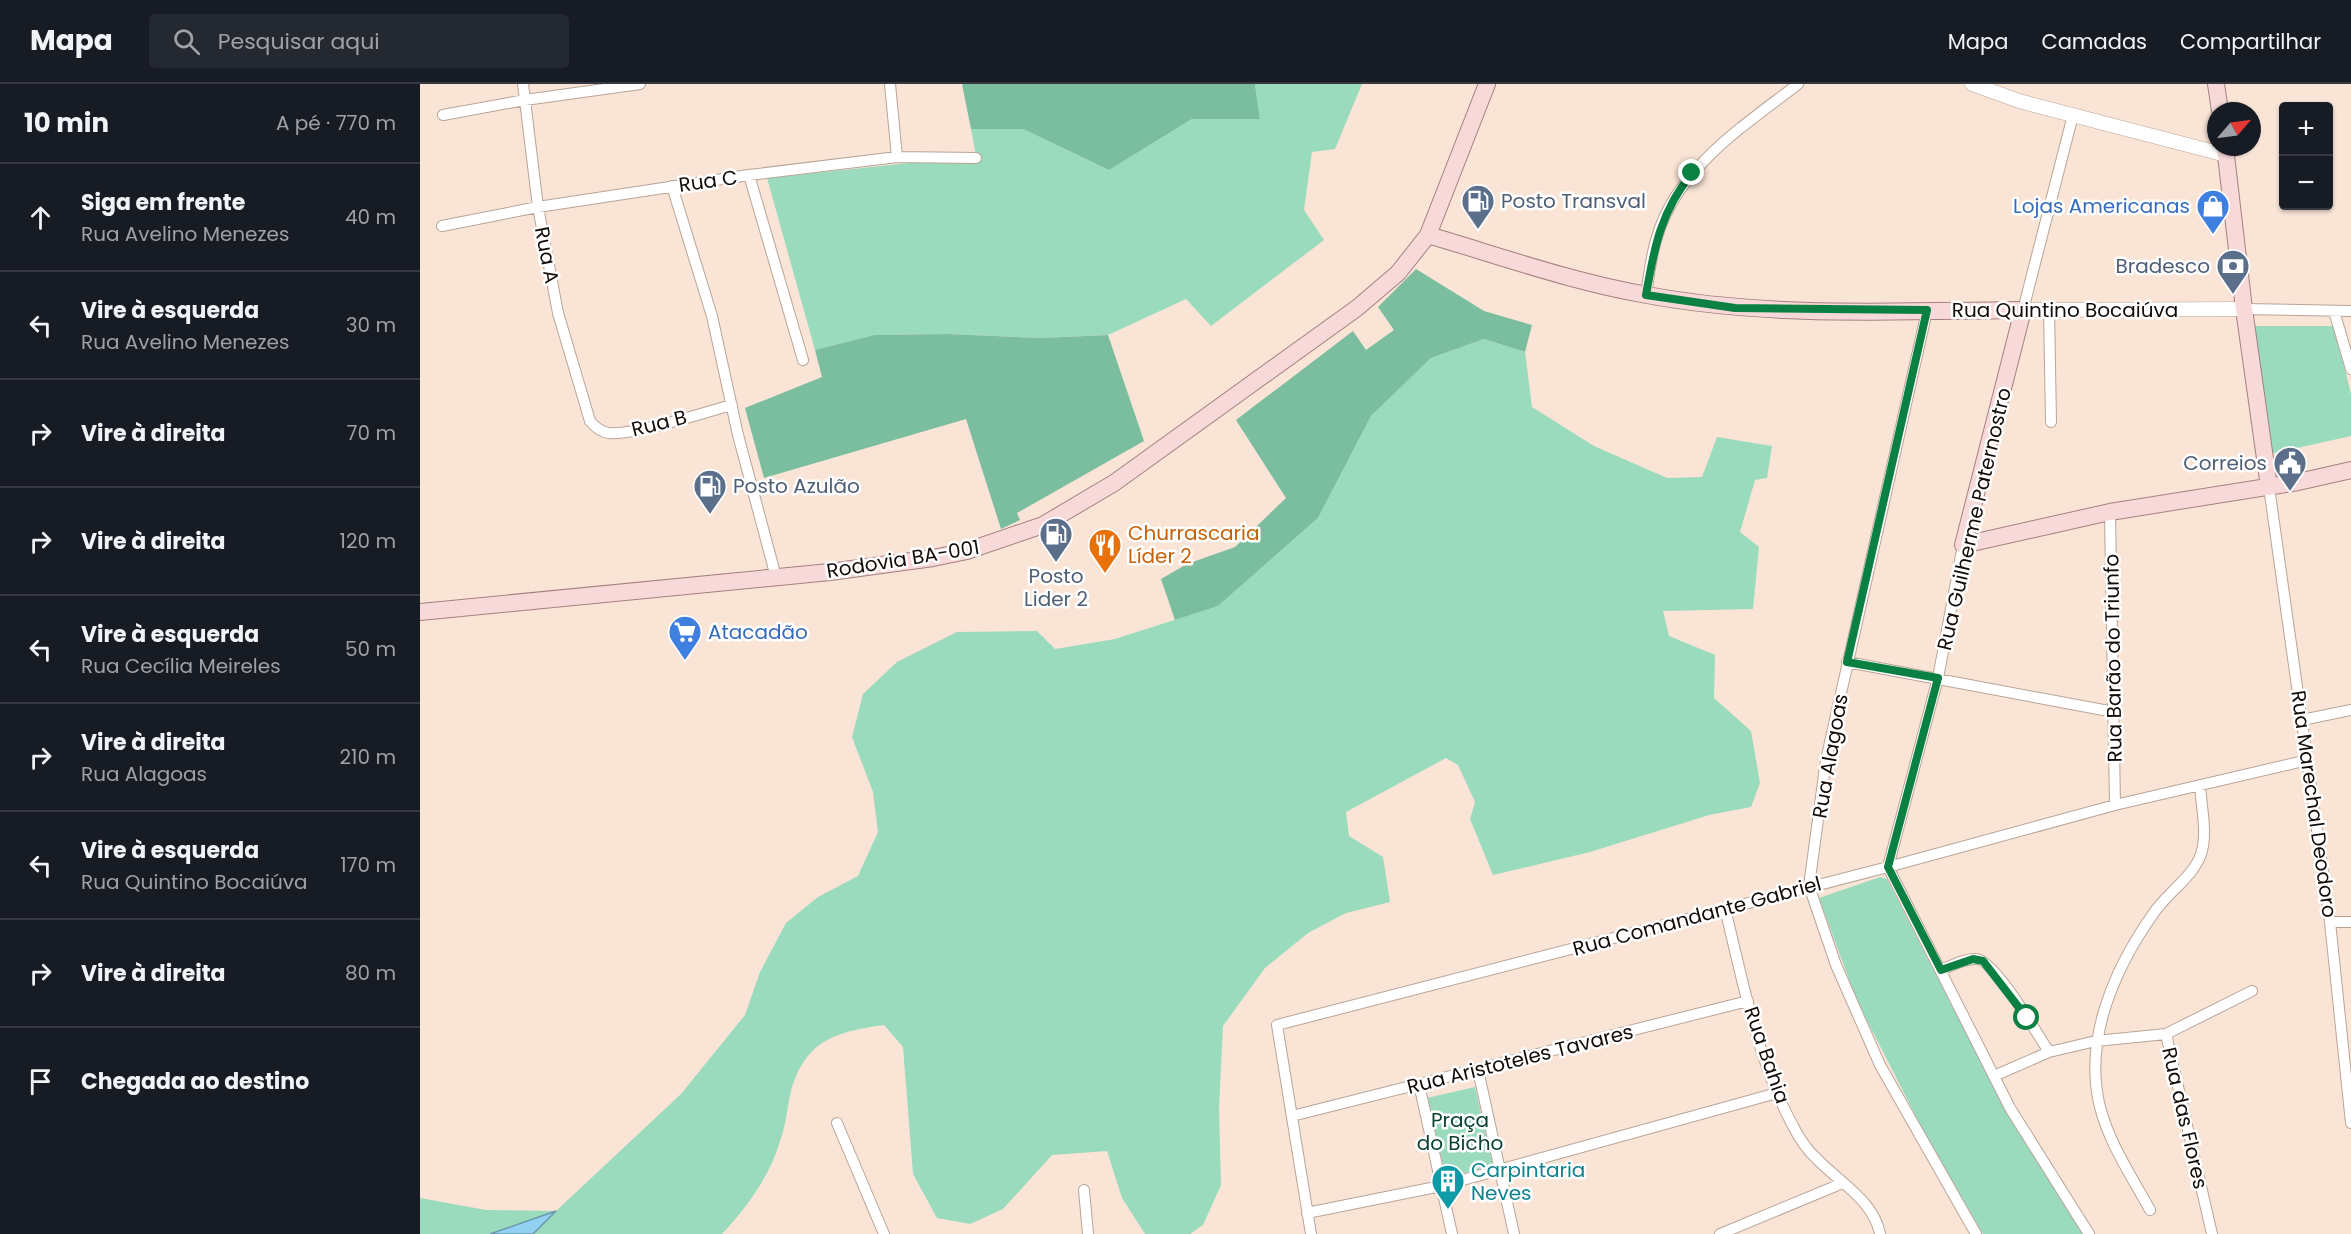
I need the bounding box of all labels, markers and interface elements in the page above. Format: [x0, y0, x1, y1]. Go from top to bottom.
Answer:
search box [149, 14, 569, 68]
text: Mapa [30, 21, 113, 60]
icon: search [170, 25, 203, 58]
text: Pesquisar aqui [218, 26, 380, 57]
text: Mapa [1948, 27, 2008, 56]
text: Camadas [2041, 27, 2147, 56]
text: Compartilhar [2180, 27, 2321, 56]
north arrow [2207, 102, 2261, 156]
map controls [2279, 102, 2333, 210]
button: + [2279, 102, 2333, 156]
text: 10 min [24, 105, 109, 141]
text: A pé · 770 m [276, 109, 396, 137]
button: − [2279, 156, 2333, 210]
route end [1678, 159, 1704, 185]
street label: Rua C [677, 163, 739, 199]
fuel station icon: Posto Transval [1460, 183, 1496, 230]
text: Siga em frente [81, 187, 245, 218]
place label: Posto Transval [1501, 187, 1646, 215]
shop icon: Lojas Americanas [2195, 188, 2231, 235]
place label: Lojas Americanas [2013, 192, 2190, 220]
icon: ahead [24, 201, 57, 234]
text: 40 m [345, 203, 396, 231]
text: Rua Avelino Menezes [81, 220, 289, 248]
street label: Rua A [528, 224, 566, 286]
bank icon: Bradesco [2215, 248, 2251, 295]
place label: Bradesco [2115, 252, 2210, 280]
text: Vire à esquerda [81, 295, 259, 326]
street label: Rua Quintino Bocaiúva [1952, 296, 2178, 324]
icon: left [24, 309, 57, 342]
text: 30 m [346, 311, 396, 339]
text: Rua Avelino Menezes [81, 328, 289, 356]
street label: Rua Guilherme Paternostro [1930, 385, 2018, 653]
street label: Rua B [628, 403, 690, 443]
icon: right [24, 417, 57, 450]
text: Vire à direita [81, 418, 226, 449]
text: 70 m [347, 419, 396, 447]
public building icon: Correios [2272, 445, 2308, 492]
place label: Correios [2183, 449, 2267, 477]
fuel station icon: Posto Azulão [692, 468, 728, 515]
place label: Posto Azulão [733, 472, 860, 500]
fuel station icon: Posto Lider 2 [1038, 516, 1074, 563]
place label: Churrascaria Líder 2 [1128, 519, 1259, 570]
icon: right [24, 525, 57, 558]
text: Vire à direita [81, 526, 226, 557]
text: 120 m [340, 527, 396, 555]
restaurant icon: Churrascaria Líder 2 [1087, 527, 1123, 574]
street label: Rodovia BA-001 [824, 533, 982, 585]
street label: Rua Barão do Triunfo [2097, 553, 2129, 763]
place label: Posto Lider 2 [1024, 562, 1088, 613]
supermarket icon: Atacadão [667, 614, 703, 661]
place label: Atacadão [708, 618, 808, 646]
text: Vire à esquerda [81, 619, 259, 650]
icon: left [24, 633, 57, 666]
text: 50 m [345, 635, 396, 663]
text: Rua Cecília Meireles [81, 652, 281, 680]
street label: Rua Marechal Deodoro [2284, 689, 2344, 919]
street label: Rua Alagoas [1805, 692, 1855, 820]
text: Vire à direita [81, 727, 226, 758]
icon: right [24, 741, 57, 774]
text: 210 m [340, 743, 396, 771]
text: Rua Alagoas [81, 760, 207, 788]
text: Vire à esquerda [81, 835, 259, 866]
icon: left [24, 849, 57, 882]
text: 170 m [340, 851, 396, 879]
text: Rua Quintino Bocaiúva [81, 868, 307, 896]
street label: Rua Comandante Gabriel [1570, 869, 1824, 963]
icon: right [24, 957, 57, 990]
text: Vire à direita [81, 958, 226, 989]
text: 80 m [345, 959, 396, 987]
street label: Rua Bahia [1737, 1003, 1797, 1107]
route start [2013, 1004, 2039, 1030]
street label: Rua Aristoteles Tavares [1404, 1017, 1636, 1101]
street label: Rua das Flores [2155, 1044, 2215, 1192]
icon: arrive [24, 1065, 57, 1098]
text: Chegada ao destino [81, 1066, 309, 1097]
park label: Praça do Bicho [1417, 1106, 1503, 1157]
place label: Carpintaria Neves [1471, 1156, 1585, 1207]
building icon: Carpintaria Neves [1430, 1163, 1466, 1210]

